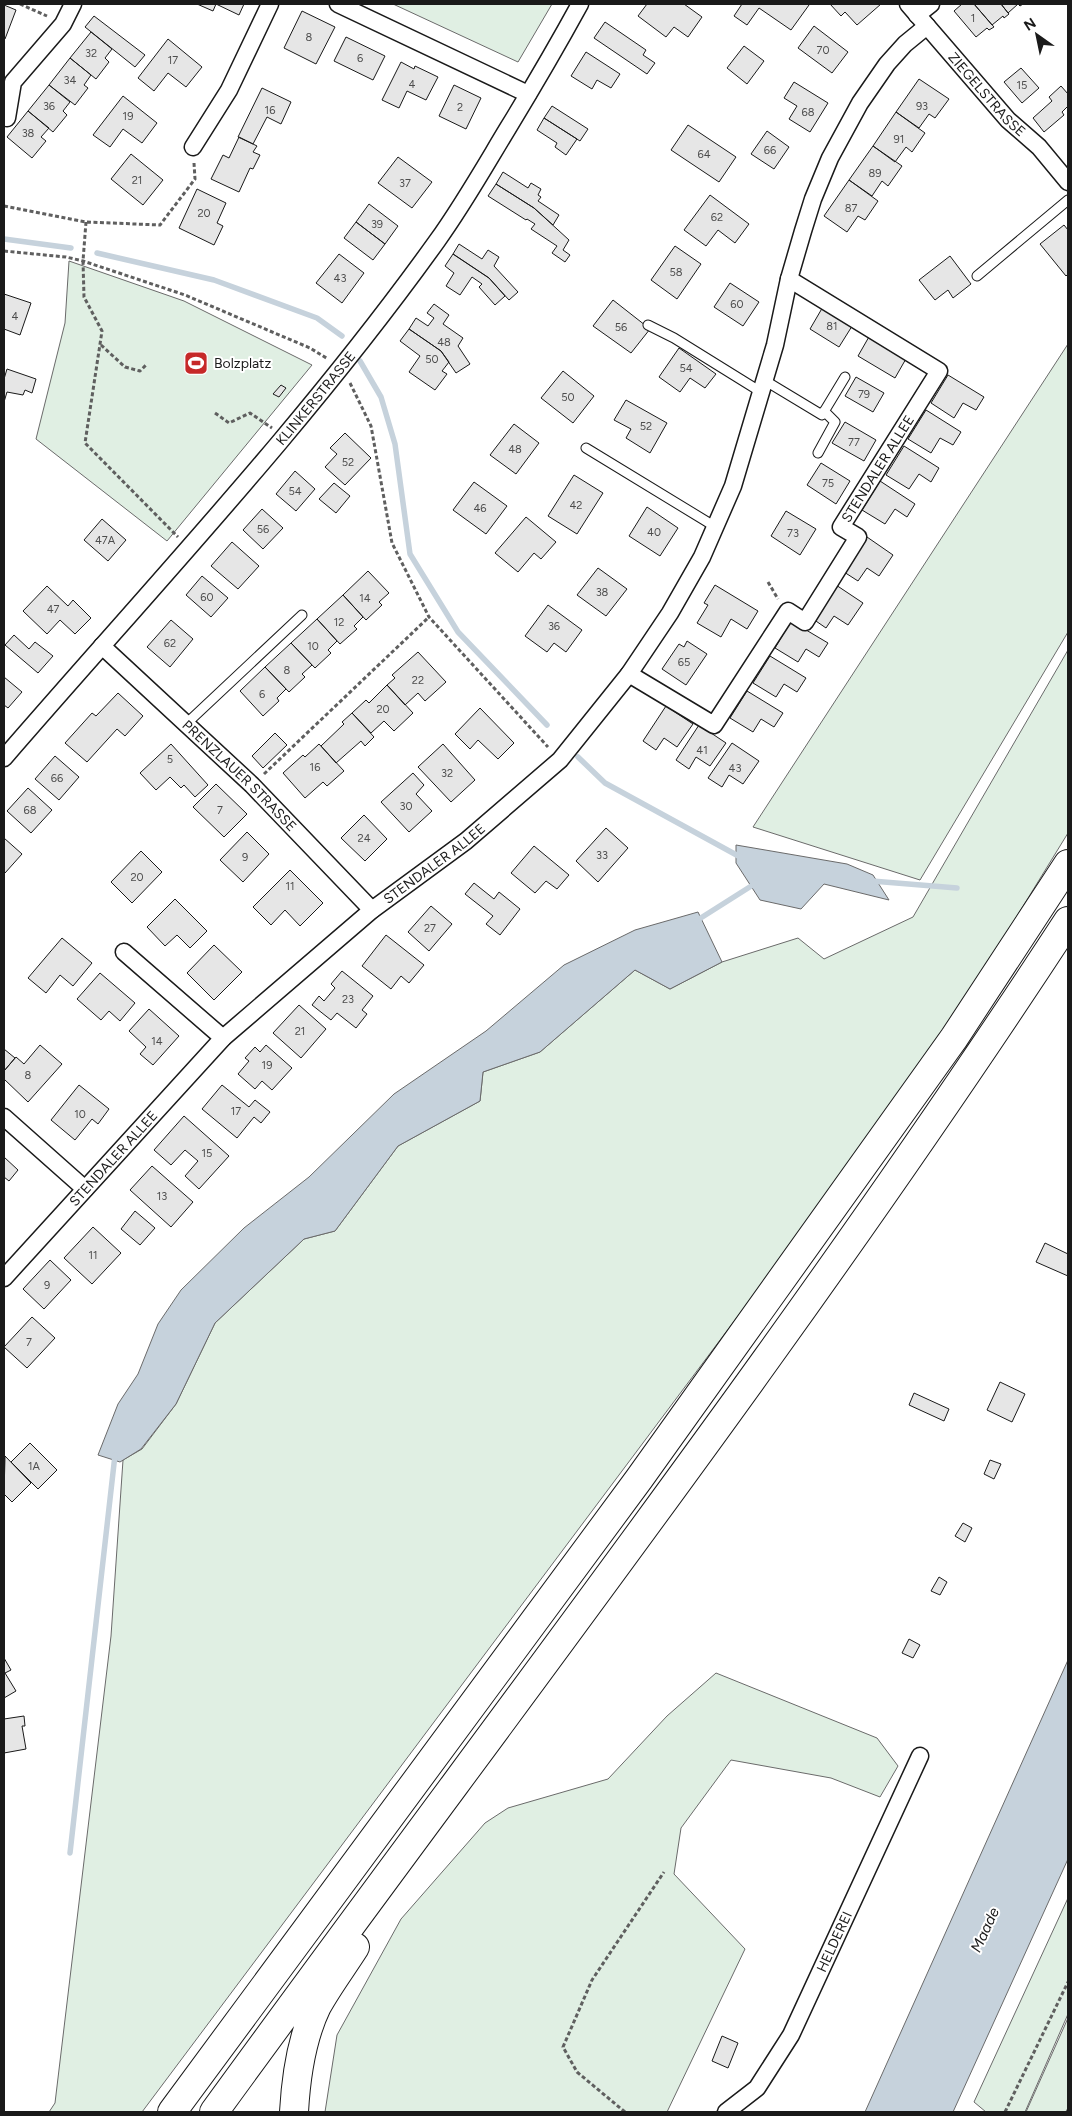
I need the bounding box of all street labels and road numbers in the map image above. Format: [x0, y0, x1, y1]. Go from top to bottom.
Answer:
street label: ZIEGELSTRASSE [945, 49, 1029, 140]
street label: KLINKERSTRASSE [272, 348, 359, 449]
street label: STENDALER ALLEE [838, 412, 918, 525]
street label: PRENZLAUER STRASSE [179, 716, 300, 835]
street label: STENDALER ALLEE [380, 820, 489, 907]
street label: STENDALER ALLEE [65, 1107, 161, 1210]
street label: HELDEREI [813, 1909, 855, 1975]

